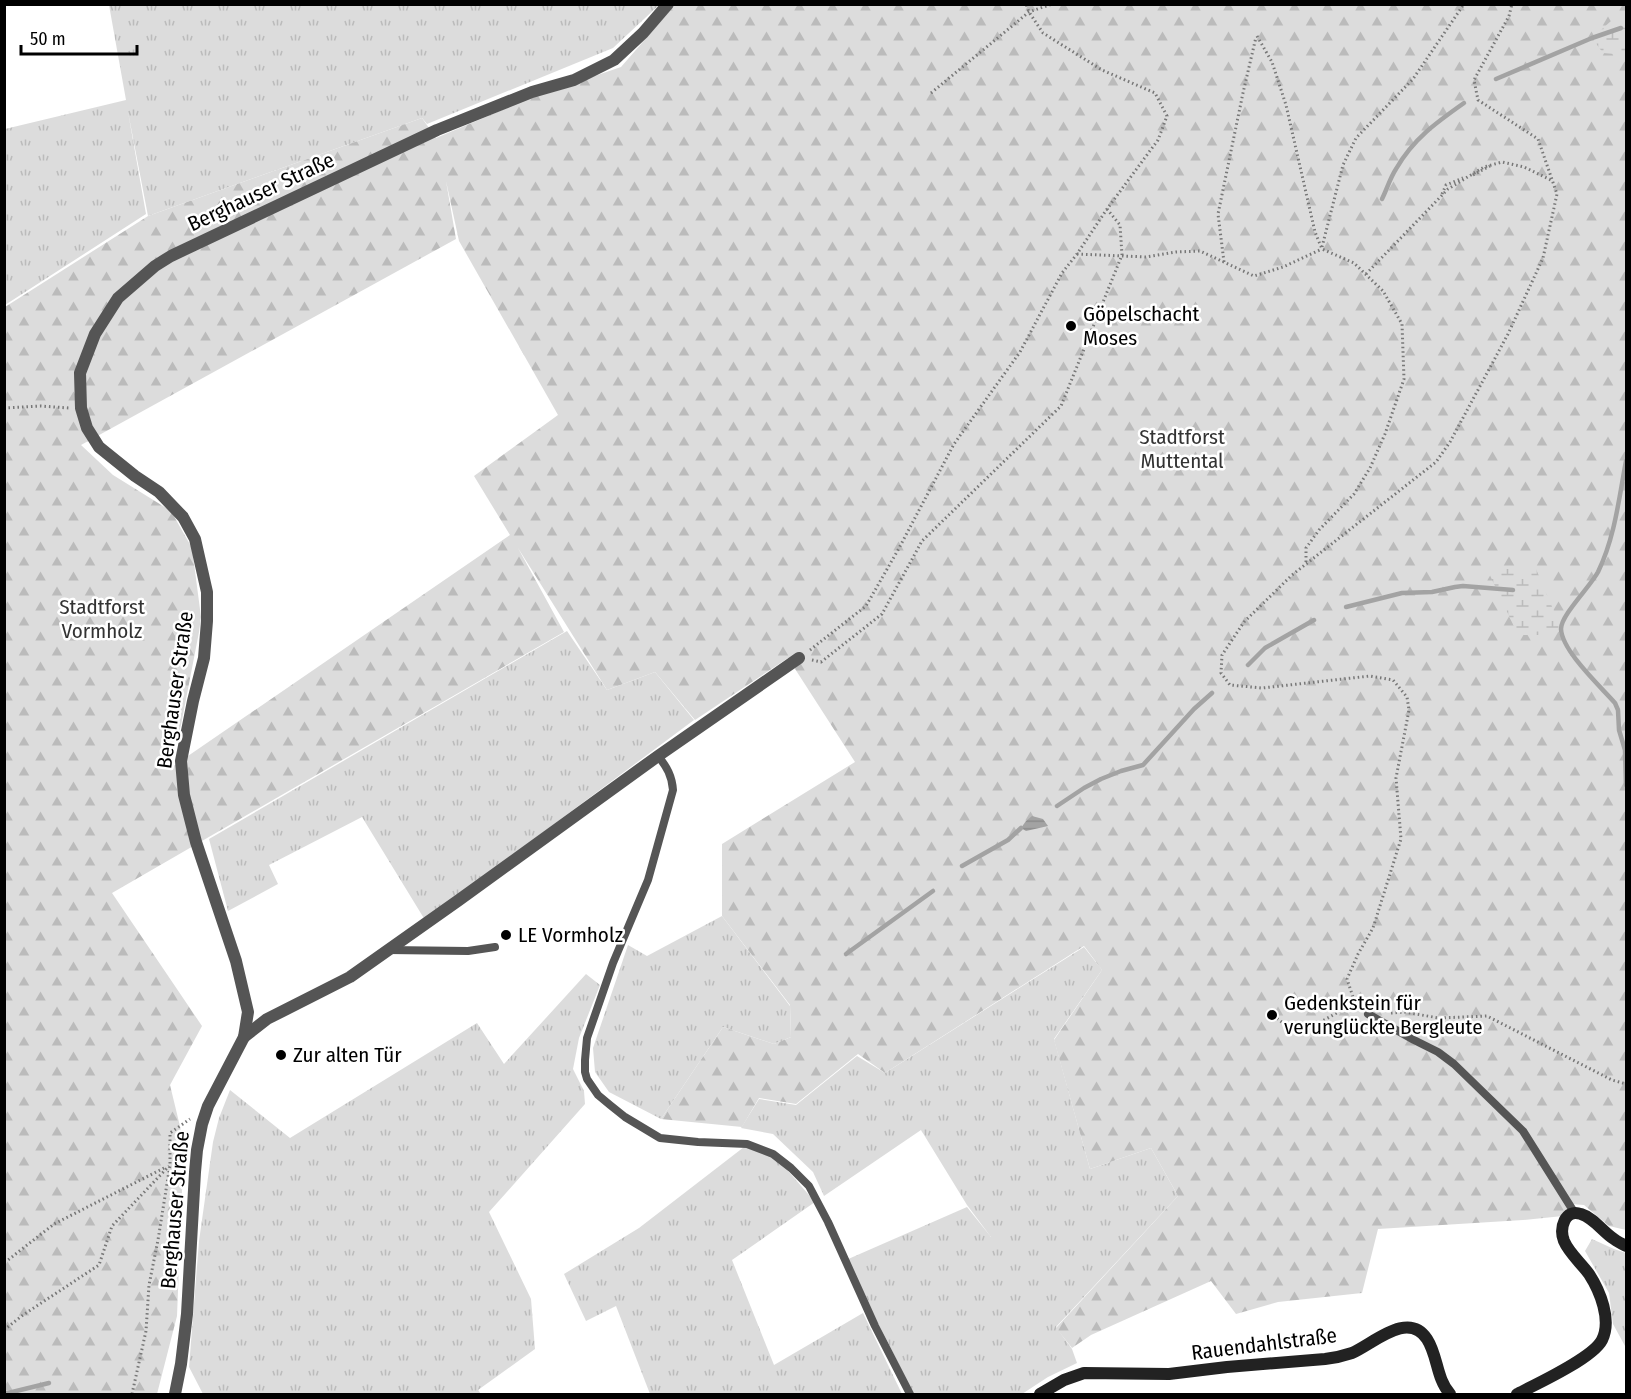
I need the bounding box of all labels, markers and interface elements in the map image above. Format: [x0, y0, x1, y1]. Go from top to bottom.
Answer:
scale bar [21, 18, 136, 56]
text: 50 m [30, 28, 66, 50]
street label: Berghauser Straße [184, 147, 338, 237]
place label: Göpelschacht Moses [1083, 301, 1200, 351]
marker: Göpelschacht Moses [1064, 319, 1078, 333]
park label: Stadtforst Muttental [1139, 424, 1225, 474]
park label: Stadtforst Vormholz [59, 594, 145, 644]
street label: Berghauser Straße [151, 610, 199, 770]
place label: LE Vormholz [518, 922, 623, 948]
marker: LE Vormholz [499, 928, 513, 942]
place label: Gedenkstein für verunglückte Bergleute [1284, 990, 1483, 1040]
marker: Gedenkstein für verunglückte Bergleute [1265, 1008, 1279, 1022]
place label: Zur alten Tür [293, 1042, 402, 1068]
marker: Zur alten Tür [274, 1048, 288, 1062]
street label: Berghauser Straße [155, 1130, 195, 1290]
street label: Rauendahlstraße [1190, 1322, 1338, 1366]

